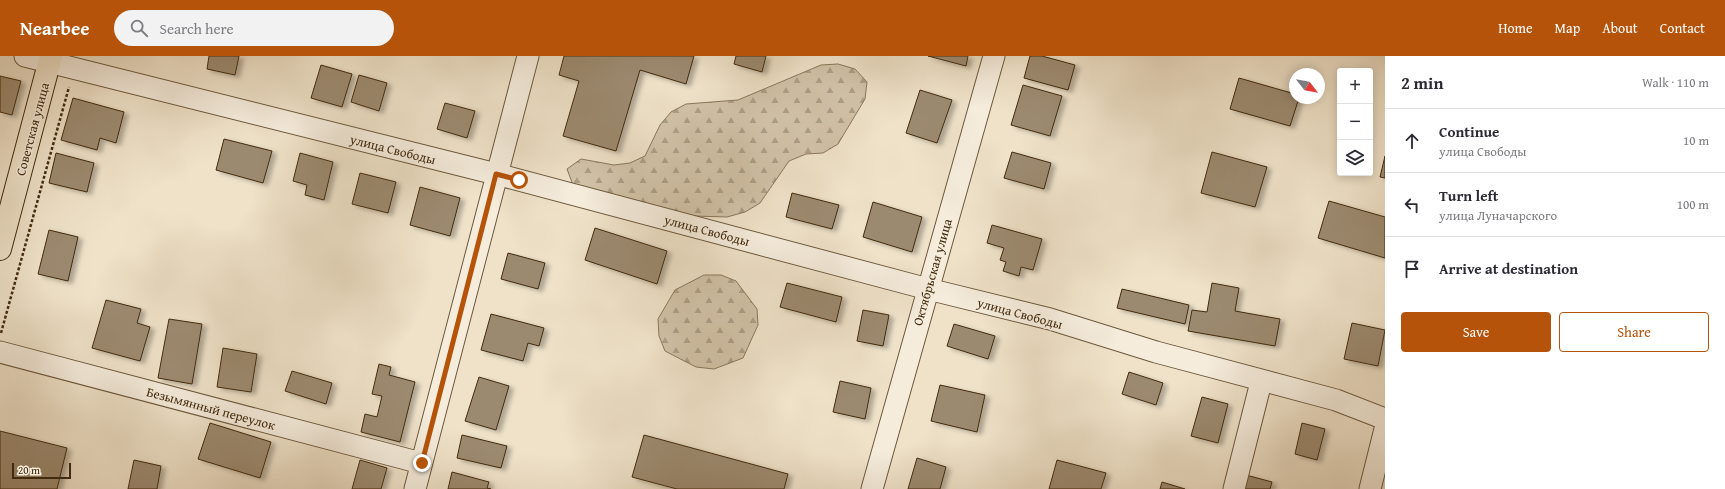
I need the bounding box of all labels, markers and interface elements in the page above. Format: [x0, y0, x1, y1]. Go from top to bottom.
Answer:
search box [114, 10, 394, 46]
text: Nearbee [20, 14, 90, 42]
icon: search [128, 17, 150, 39]
text: Search here [160, 18, 234, 39]
text: Home [1498, 18, 1533, 38]
text: Map [1555, 18, 1580, 38]
text: About [1602, 18, 1638, 38]
text: Contact [1660, 18, 1705, 38]
north arrow [1289, 68, 1325, 104]
map controls [1337, 68, 1373, 176]
button: + [1337, 68, 1373, 104]
text: 2 min [1401, 70, 1443, 95]
text: Walk · 110 m [1642, 73, 1709, 92]
street label: Советская улица [11, 80, 54, 178]
button: − [1337, 104, 1373, 140]
text: Continue [1439, 121, 1500, 142]
street label: улица Свободы [347, 129, 438, 169]
icon: ahead [1401, 130, 1423, 152]
text: 10 m [1683, 131, 1709, 150]
button: layers [1337, 140, 1373, 176]
text: улица Свободы [1439, 142, 1526, 161]
route start [510, 171, 528, 189]
text: Turn left [1439, 185, 1498, 206]
icon: left [1401, 194, 1423, 216]
text: 100 m [1677, 195, 1709, 214]
text: улица Луначарского [1439, 206, 1557, 225]
street label: улица Свободы [661, 210, 752, 251]
street label: Октябрьская улица [908, 216, 957, 328]
icon: arrive [1401, 258, 1423, 280]
text: Arrive at destination [1439, 258, 1578, 279]
street label: улица Свободы [974, 293, 1065, 334]
button: Save [1401, 312, 1551, 352]
button: Share [1559, 312, 1709, 352]
street label: Безымянный переулок [144, 382, 278, 435]
route end [413, 454, 431, 472]
scale bar [12, 461, 71, 480]
text: 20 m [18, 462, 40, 478]

